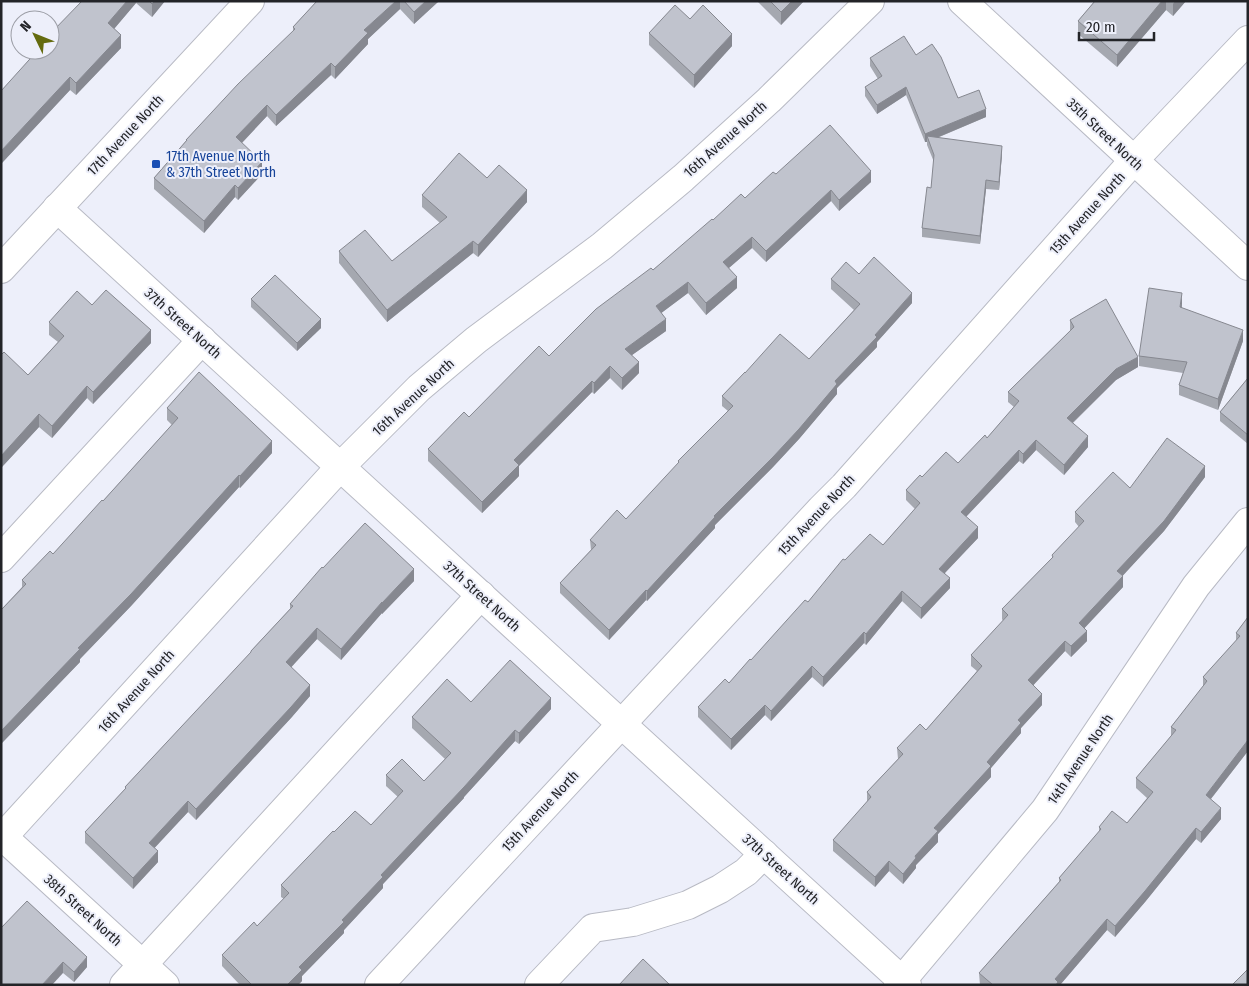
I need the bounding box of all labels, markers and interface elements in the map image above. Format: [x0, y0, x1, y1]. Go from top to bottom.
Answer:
north arrow [10, 10, 60, 60]
scale bar [1079, 10, 1154, 42]
text: N [17, 18, 35, 35]
text: 20 m [1086, 18, 1116, 36]
street label: 17th Avenue North [84, 91, 167, 179]
street label: 35th Street North [1063, 95, 1146, 174]
street label: 16th Avenue North [680, 98, 770, 181]
place label: 17th Avenue North & 37th Street North [166, 148, 276, 181]
marker: 17th Avenue North & 37th Street North [150, 158, 162, 170]
street label: 15th Avenue North [1046, 169, 1129, 258]
street label: 37th Street North [141, 284, 225, 362]
street label: 16th Avenue North [369, 355, 458, 440]
street label: 15th Avenue North [774, 471, 858, 560]
street label: 37th Street North [440, 557, 524, 635]
street label: 16th Avenue North [95, 646, 178, 736]
street label: 14th Avenue North [1044, 711, 1117, 808]
street label: 15th Avenue North [498, 767, 582, 856]
street label: 37th Street North [739, 830, 823, 908]
street label: 38th Street North [40, 871, 125, 950]

